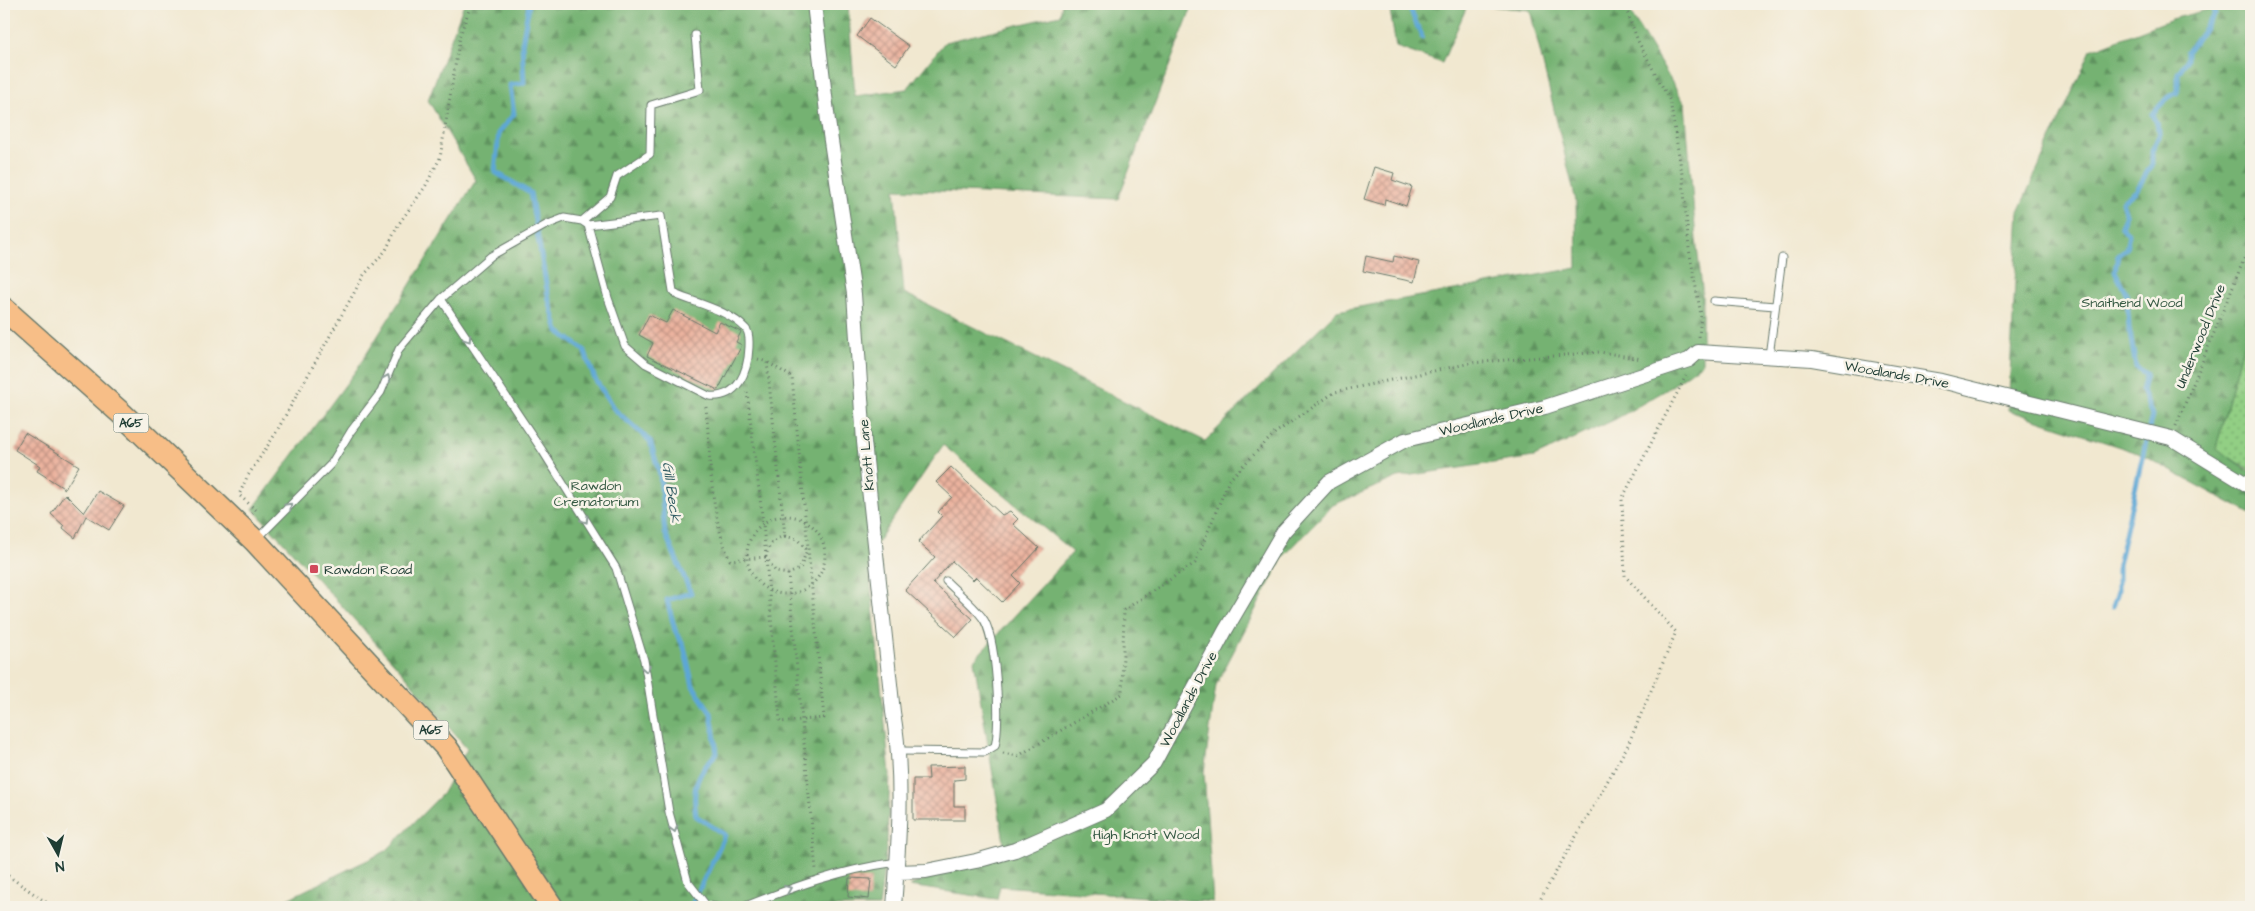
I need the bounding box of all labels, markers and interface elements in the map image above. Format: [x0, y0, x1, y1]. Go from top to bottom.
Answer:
street label: Underwood Drive [2171, 281, 2231, 392]
park label: Snaithend Wood [2081, 293, 2183, 313]
one-way arrow [462, 334, 471, 343]
street label: Woodlands Drive [1843, 356, 1951, 394]
one-way arrow [381, 374, 392, 383]
street label: Woodlands Drive [1437, 398, 1546, 442]
road number: A65 [114, 413, 148, 432]
street label: Knott Lane [854, 418, 880, 491]
water label: Gill Beck [657, 460, 686, 524]
park label: Rawdon Crematorium [554, 476, 638, 512]
one-way arrow [283, 503, 292, 512]
one-way arrow [579, 514, 589, 523]
place label: Rawdon Road [324, 560, 412, 580]
marker: Rawdon Road [308, 563, 320, 575]
street label: Woodlands Drive [1155, 648, 1223, 751]
one-way arrow [640, 665, 650, 673]
road number: A65 [414, 720, 448, 740]
one-way arrow [668, 825, 679, 833]
park label: High Knott Wood [1093, 825, 1199, 845]
north arrow [32, 828, 82, 878]
text: N [54, 855, 65, 876]
one-way arrow [783, 885, 792, 895]

